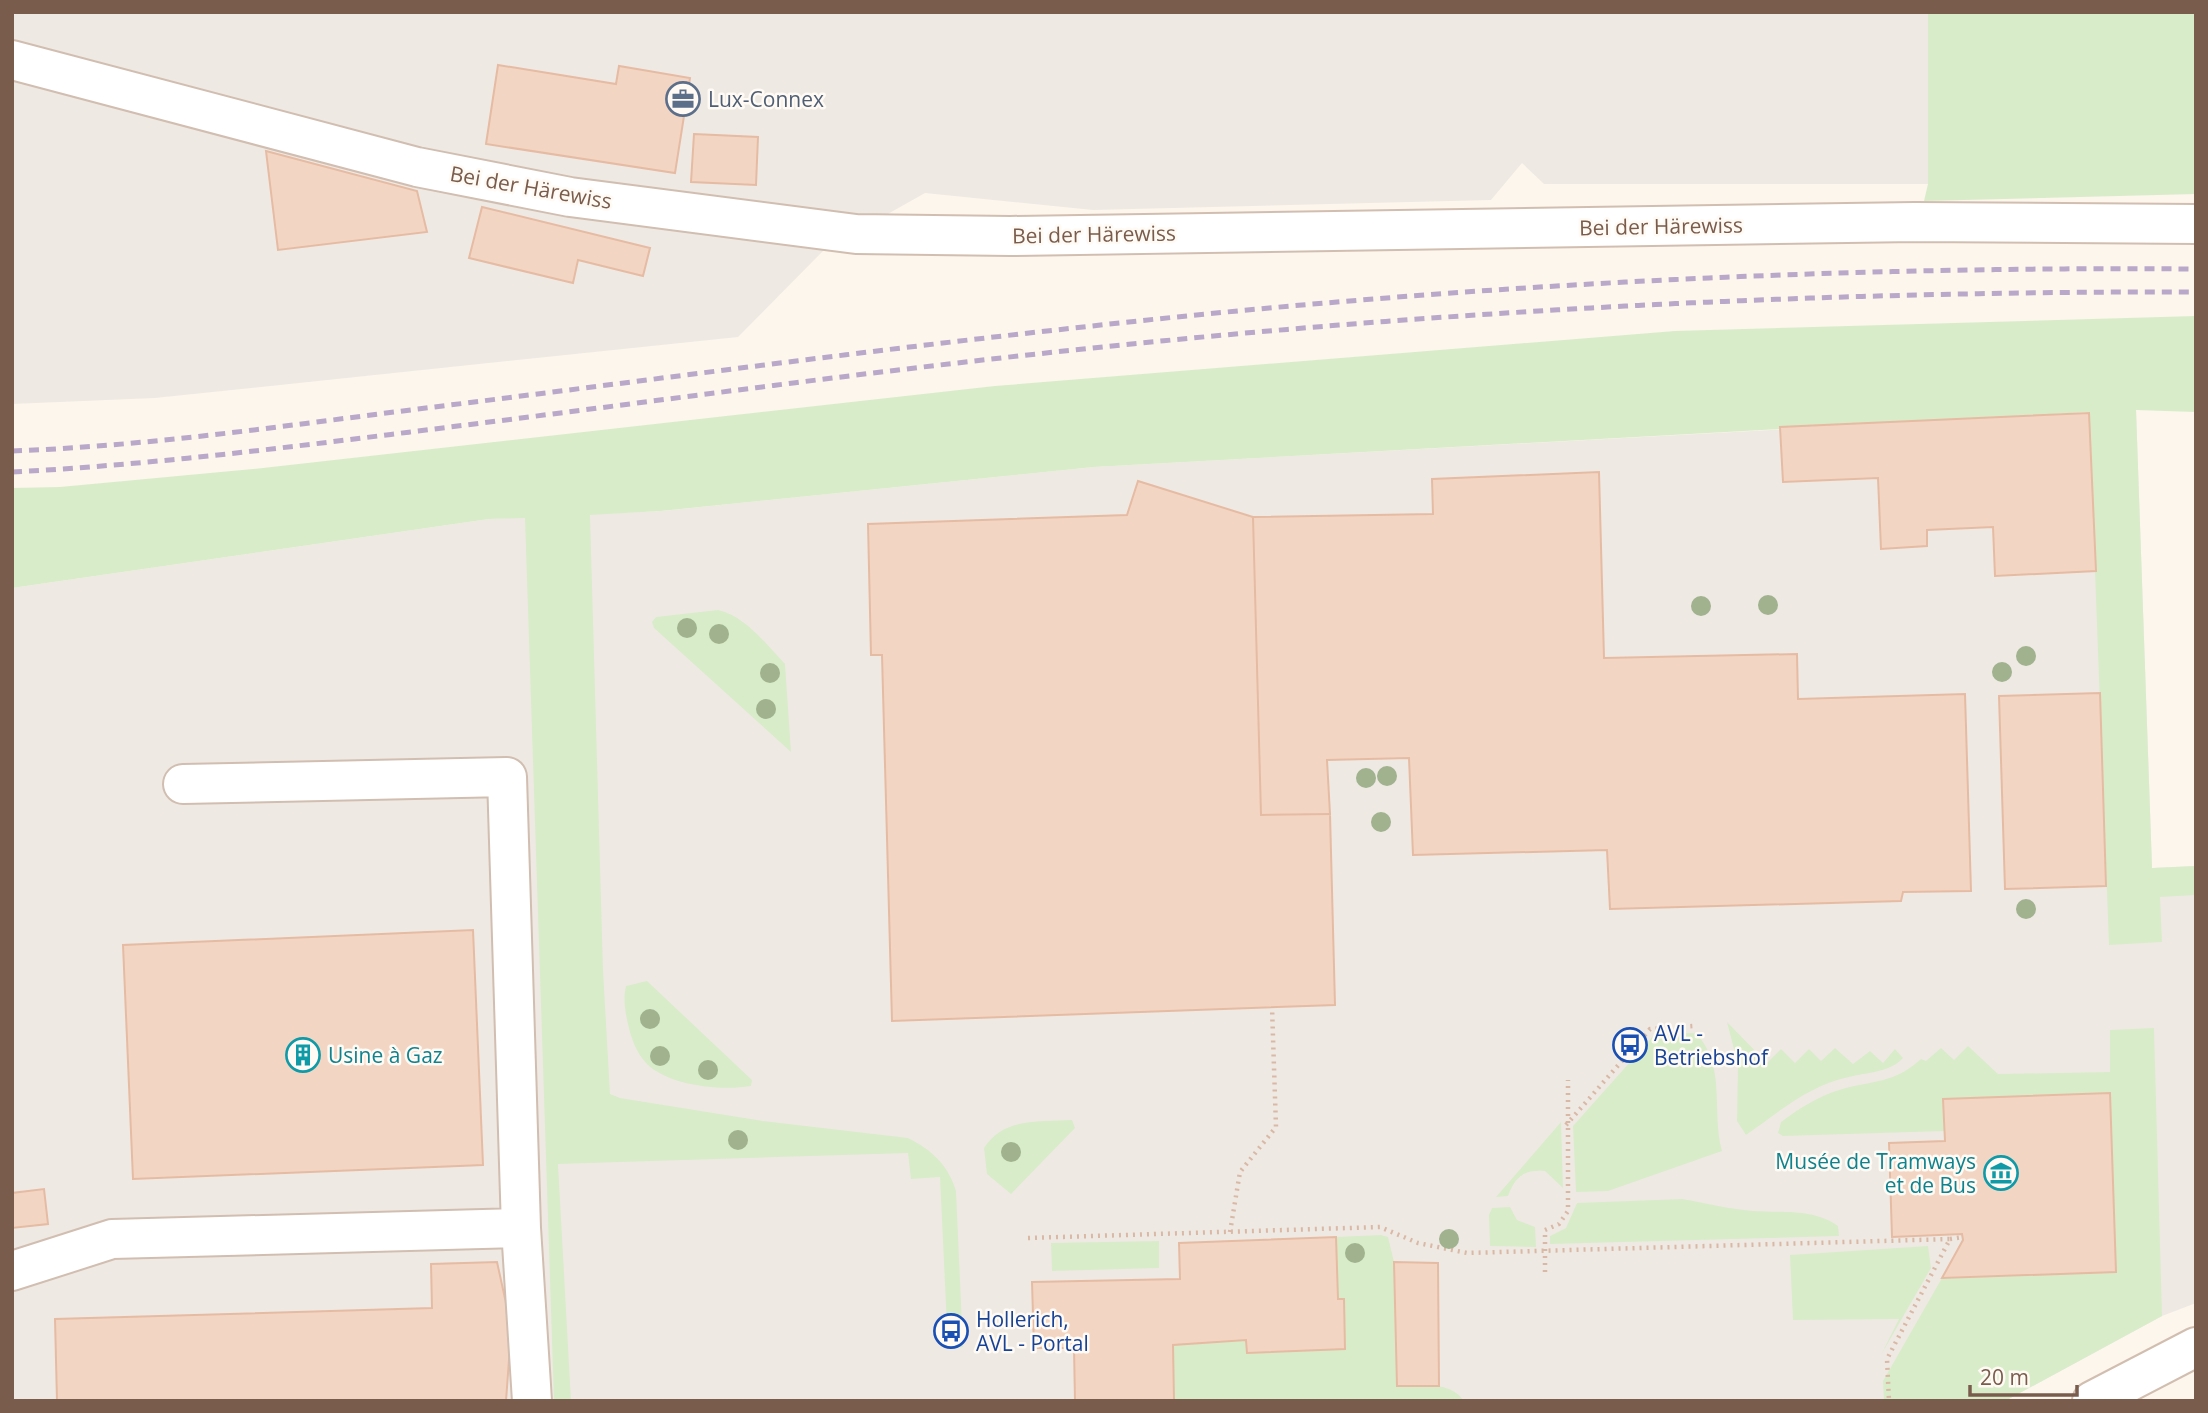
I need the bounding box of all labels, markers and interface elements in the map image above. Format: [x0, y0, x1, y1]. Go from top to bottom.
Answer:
office icon: Lux-Connex [664, 80, 702, 118]
place label: Lux-Connex [708, 85, 824, 113]
street label: Bei der Härewiss [448, 159, 614, 215]
street label: Bei der Härewiss [1579, 211, 1743, 241]
street label: Bei der Härewiss [1012, 219, 1176, 249]
place label: AVL - Betriebshof [1654, 1019, 1770, 1071]
bus stop icon: AVL - Betriebshof [1611, 1026, 1649, 1064]
building icon: Usine à Gaz [284, 1036, 322, 1074]
place label: Usine à Gaz [328, 1041, 443, 1069]
place label: Musée de Tramways et de Bus [1775, 1147, 1976, 1199]
museum icon: Musée de Tramways et de Bus [1982, 1154, 2020, 1192]
place label: Hollerich, AVL - Portal [976, 1305, 1089, 1357]
bus stop icon: Hollerich, AVL - Portal [932, 1312, 970, 1350]
scale bar [1970, 1354, 2077, 1398]
text: 20 m [1980, 1363, 2029, 1391]

